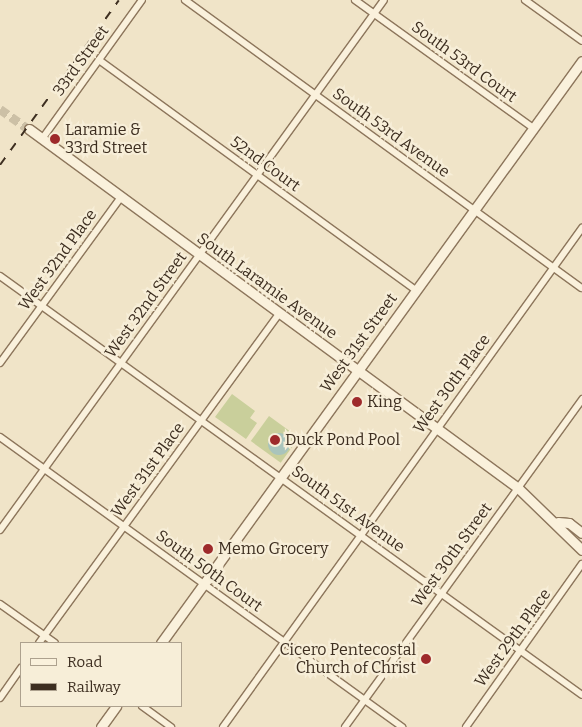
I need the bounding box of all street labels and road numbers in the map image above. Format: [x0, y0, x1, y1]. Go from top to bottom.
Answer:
street label: South 53rd Court [408, 17, 520, 107]
street label: 33rd Street [49, 22, 113, 100]
street label: South 53rd Avenue [329, 84, 453, 182]
street label: 52nd Court [226, 132, 304, 196]
street label: West 32nd Place [15, 206, 101, 314]
street label: South Laramie Avenue [193, 229, 341, 343]
street label: West 32nd Street [101, 248, 191, 362]
street label: West 31st Street [317, 290, 401, 396]
street label: West 30th Place [410, 331, 494, 437]
street label: West 31st Place [107, 419, 189, 521]
street label: South 51st Avenue [288, 462, 408, 556]
street label: West 30th Street [408, 499, 496, 611]
street label: South 50th Court [152, 526, 266, 616]
street label: West 29th Place [471, 585, 555, 691]

